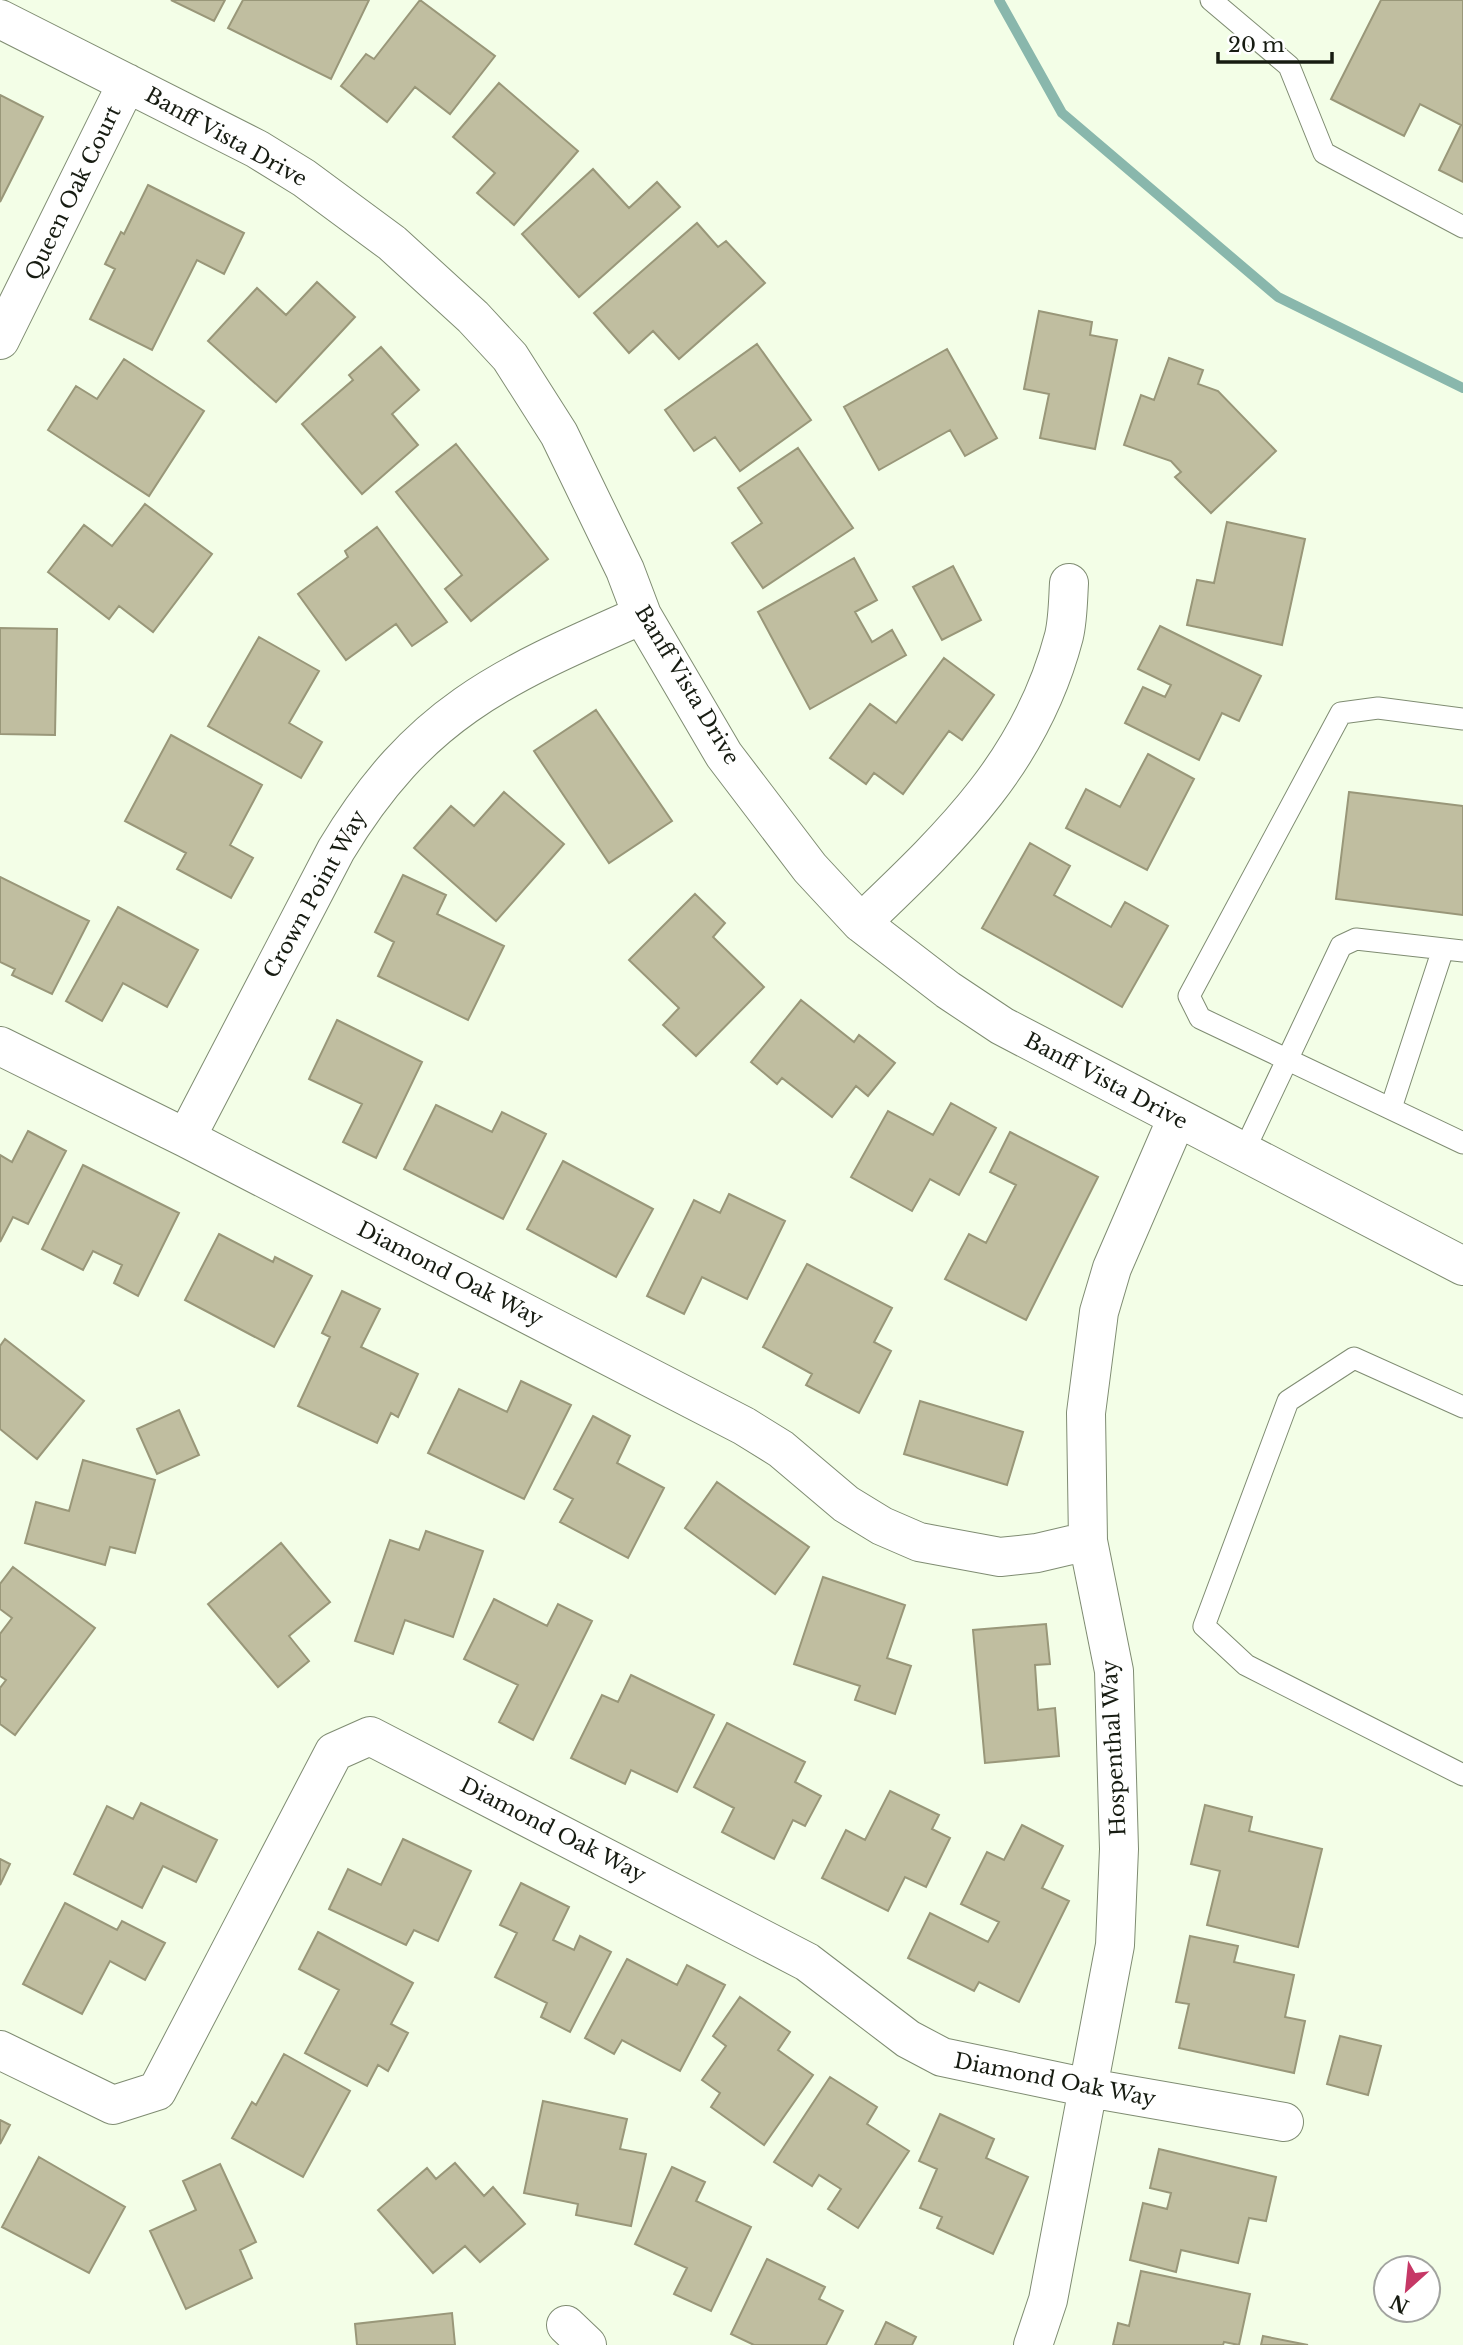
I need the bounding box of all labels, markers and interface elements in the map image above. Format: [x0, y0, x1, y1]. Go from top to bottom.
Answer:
scale bar [1218, 21, 1332, 65]
text: 20 m [1228, 32, 1285, 58]
street label: Banff Vista Drive [141, 82, 311, 192]
street label: Queen Oak Court [19, 101, 127, 285]
street label: Banff Vista Drive [629, 601, 745, 769]
street label: Crown Point Way [258, 805, 372, 983]
street label: Banff Vista Drive [1020, 1027, 1192, 1135]
street label: Diamond Oak Way [353, 1216, 548, 1332]
street label: Hospenthal Way [1096, 1659, 1132, 1837]
street label: Diamond Oak Way [456, 1772, 651, 1888]
street label: Diamond Oak Way [952, 2048, 1159, 2112]
north arrow [1372, 2254, 1442, 2324]
text: N [1386, 2289, 1413, 2318]

